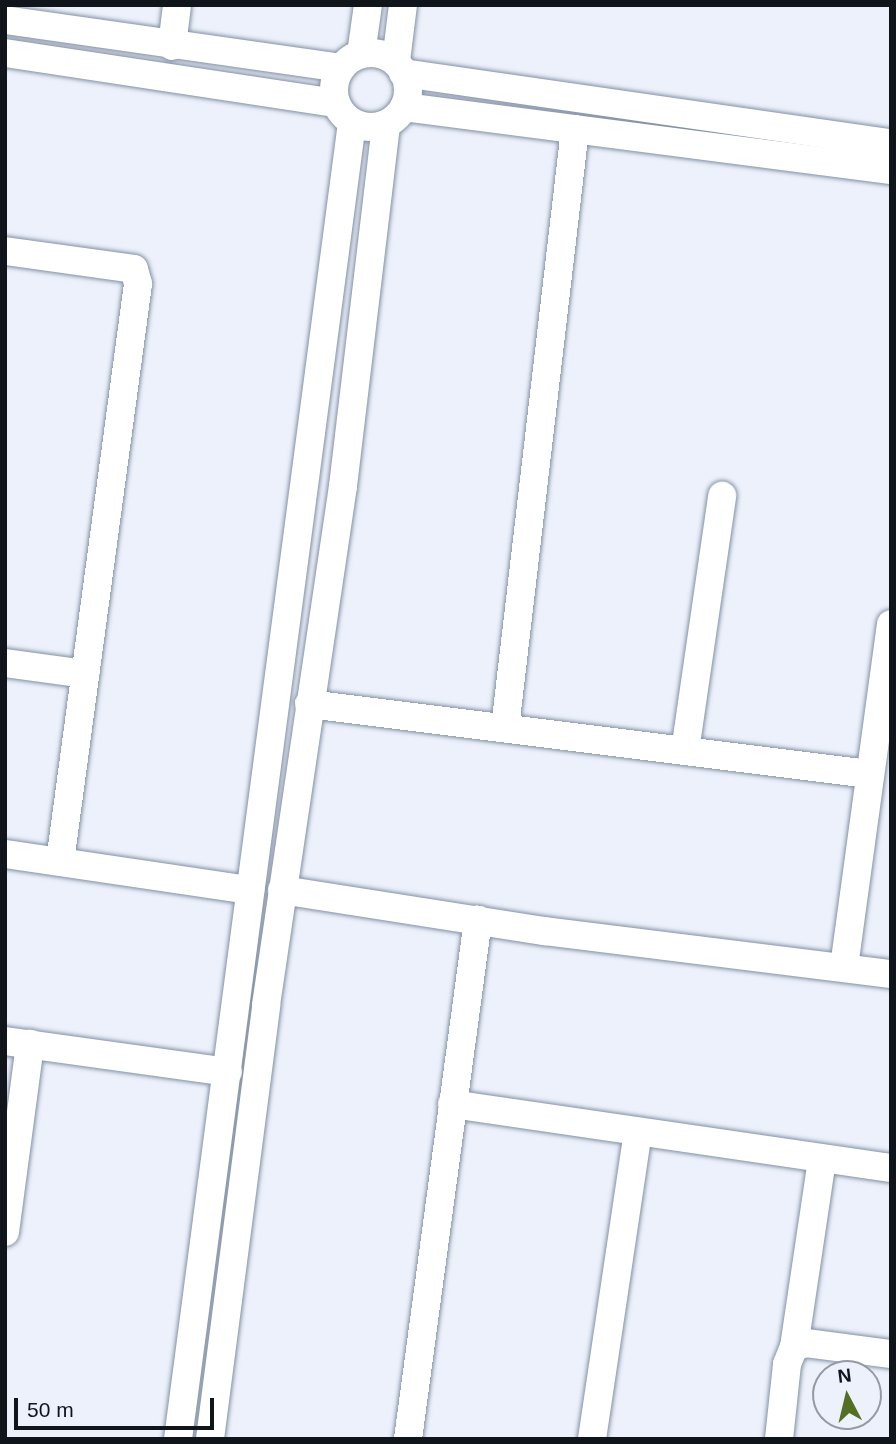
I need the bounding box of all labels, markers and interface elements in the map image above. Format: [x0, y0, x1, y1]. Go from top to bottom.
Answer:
north arrow [812, 1360, 882, 1430]
text: N [837, 1364, 853, 1387]
scale bar [18, 1384, 217, 1428]
text: 50 m [27, 1398, 74, 1421]

